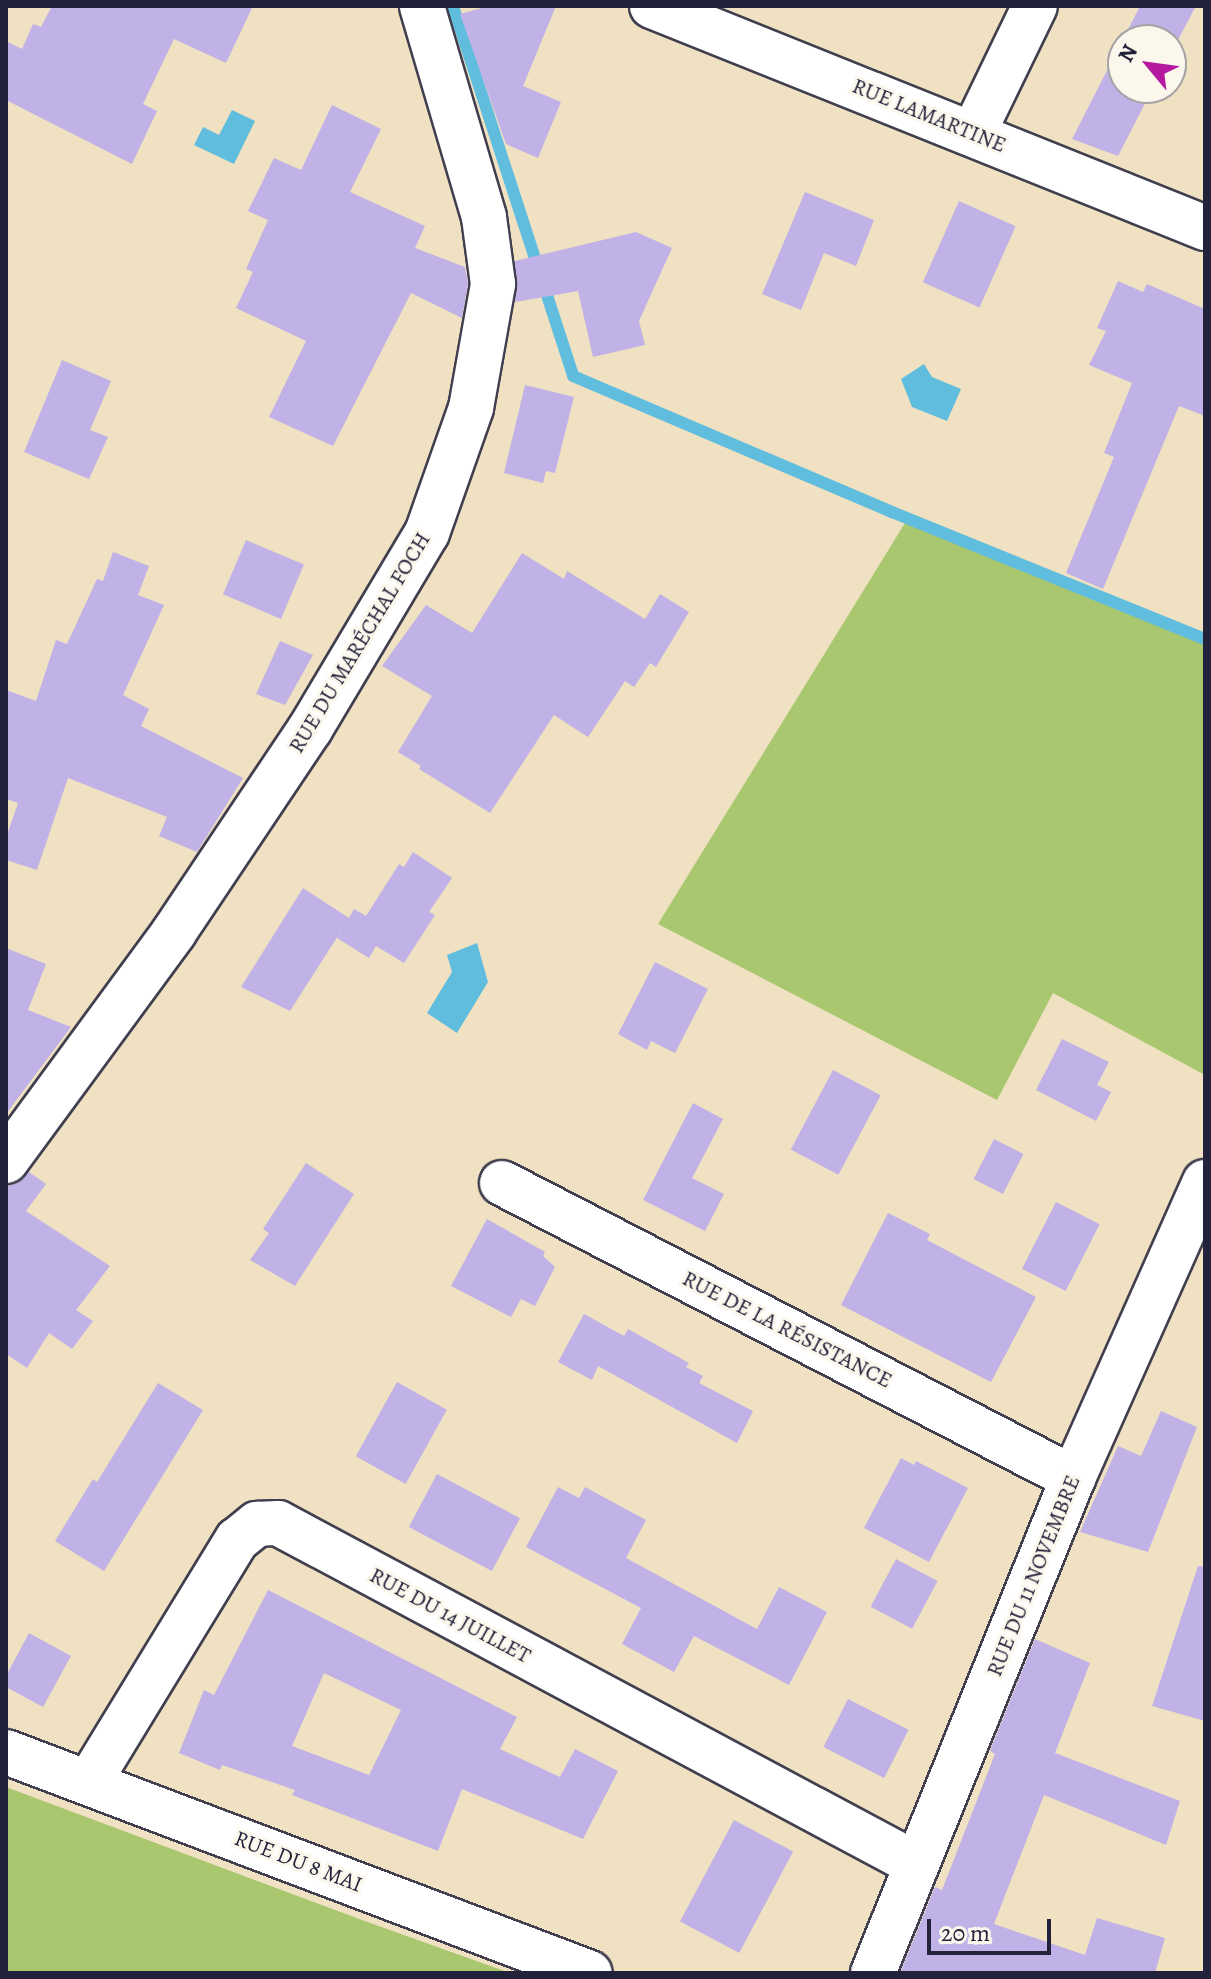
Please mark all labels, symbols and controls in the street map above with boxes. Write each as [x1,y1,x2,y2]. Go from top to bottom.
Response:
north arrow [1107,24,1187,104]
text: N [1111,39,1145,68]
street label: RUE LAMARTINE [848,73,1010,159]
street label: RUE DU MARÉCHAL FOCH [284,528,436,758]
street label: RUE DE LA RÉSISTANCE [678,1266,896,1394]
street label: RUE DU 11 NOVEMBRE [982,1472,1086,1680]
street label: RUE DU 14 JUILLET [365,1562,535,1670]
street label: RUE DU 8 MAI [230,1826,366,1898]
scale bar [931,1903,1055,1953]
text: 20 m [941,1917,990,1949]

